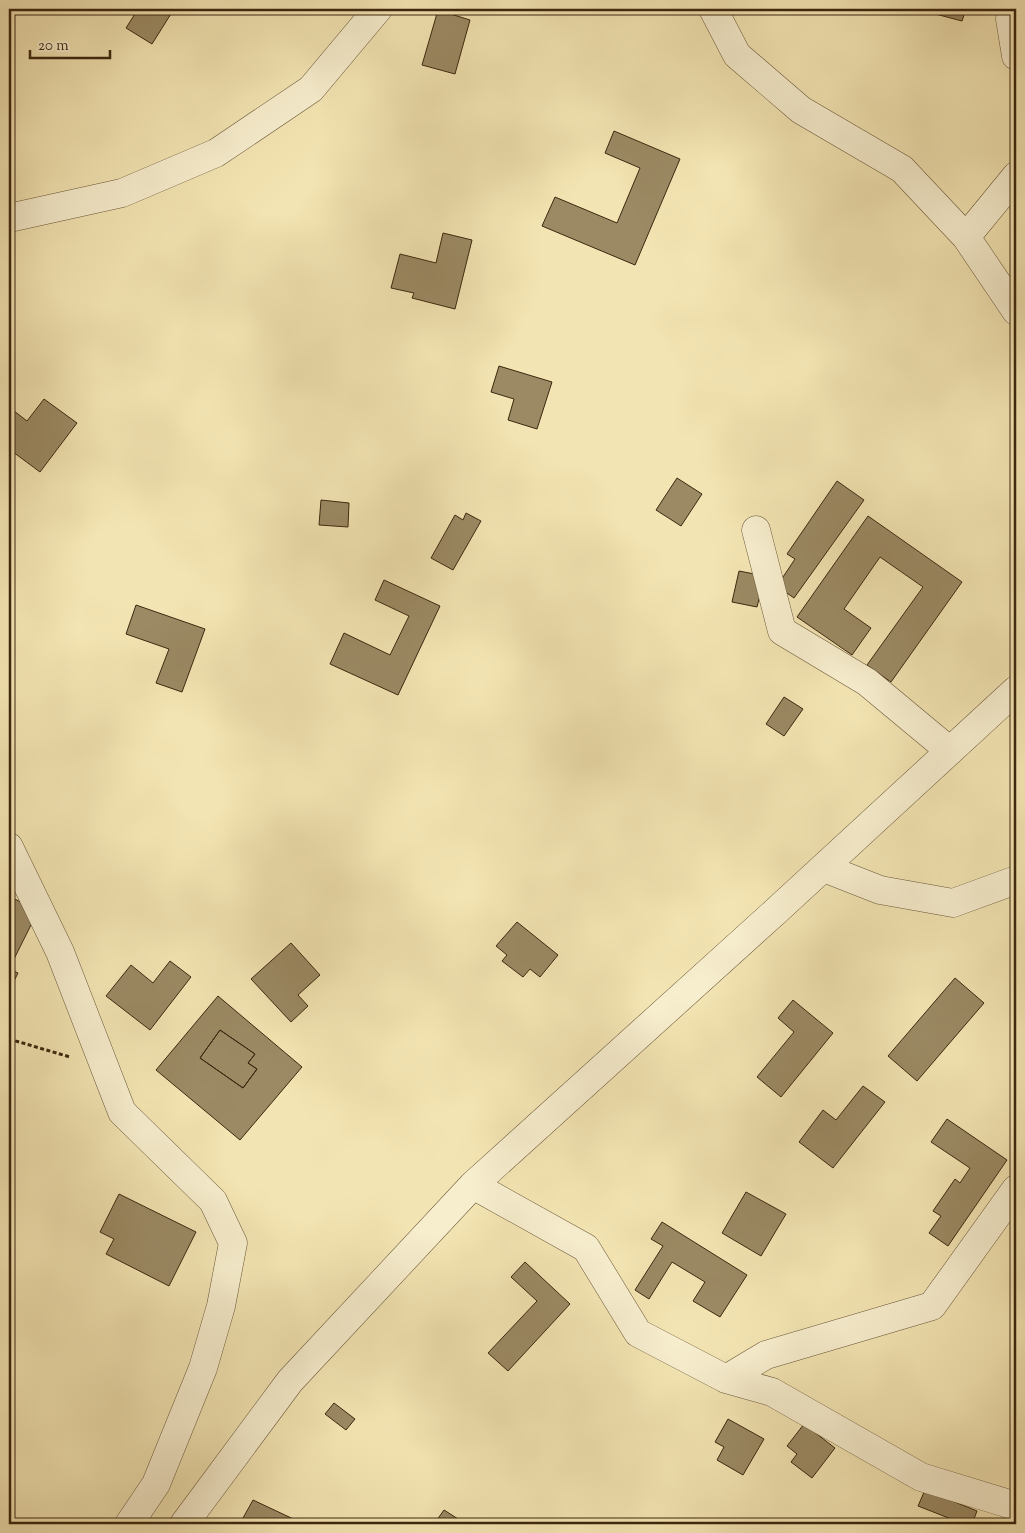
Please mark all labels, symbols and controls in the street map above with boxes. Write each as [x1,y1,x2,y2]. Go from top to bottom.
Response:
scale bar [30,28,110,60]
text: 20 m [38,36,69,57]

